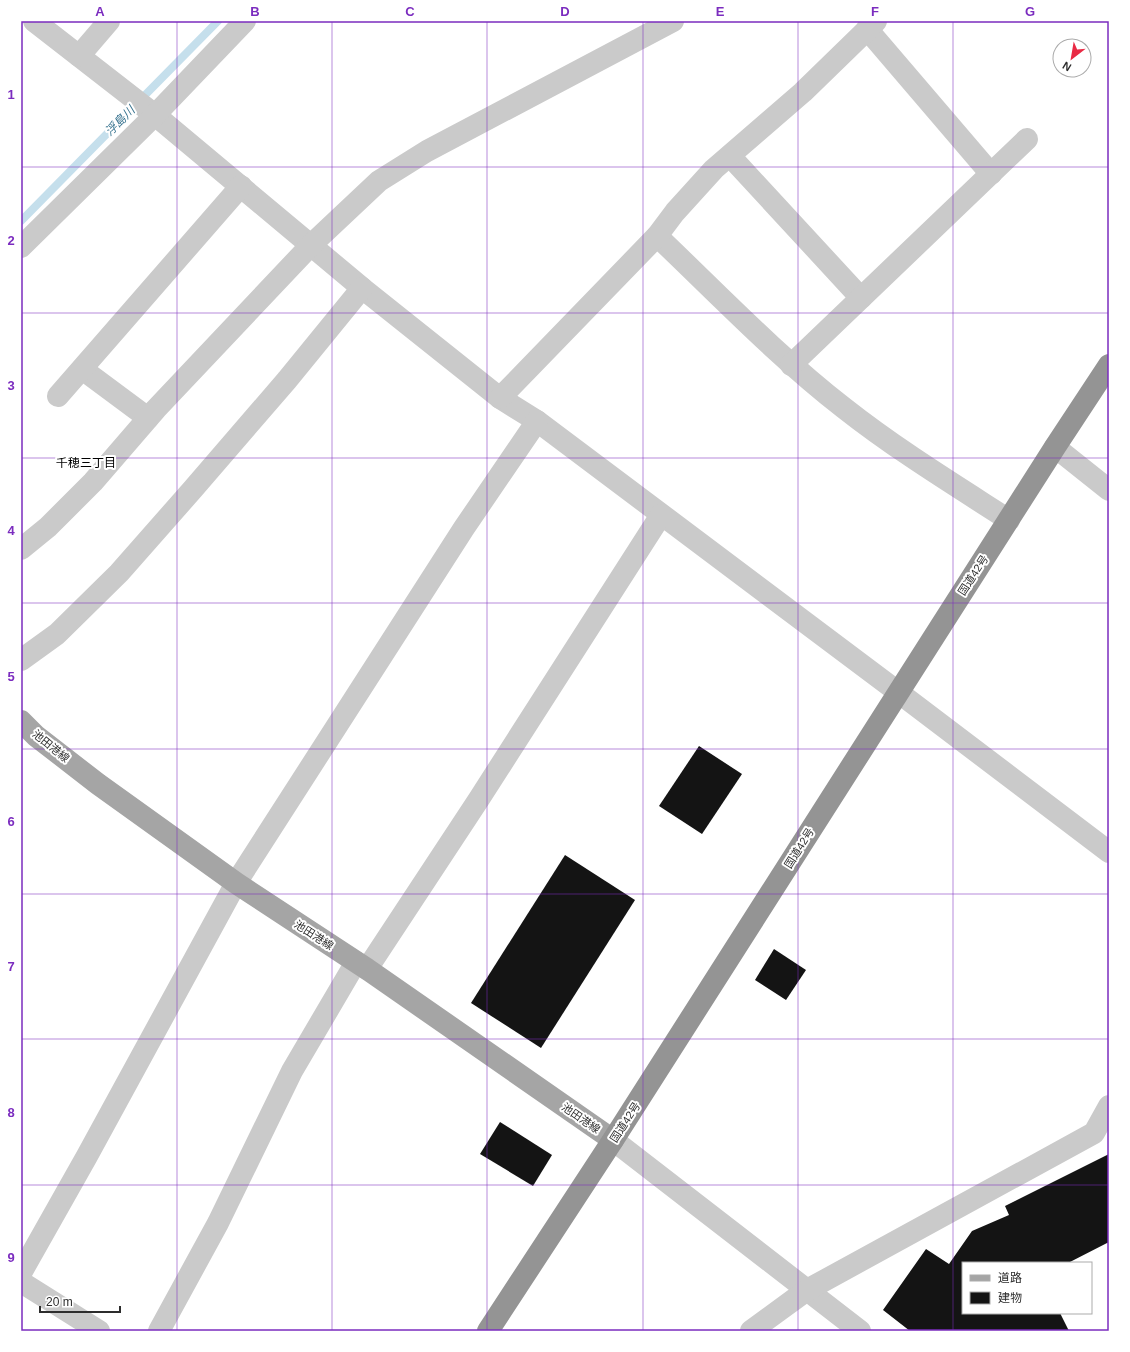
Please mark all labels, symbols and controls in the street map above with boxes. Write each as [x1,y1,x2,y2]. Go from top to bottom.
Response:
text: A [95,4,105,19]
text: B [250,4,260,19]
text: C [405,4,415,19]
text: D [560,4,570,19]
text: E [716,4,725,19]
text: F [871,4,879,19]
text: G [1025,4,1035,19]
north arrow [1052,38,1092,78]
text: N [1060,59,1073,74]
text: 1 [7,87,15,102]
water label: 浮島川 [102,102,139,139]
text: 2 [7,233,15,248]
text: 3 [7,378,15,393]
district label: 千穂三丁目 [56,456,116,470]
text: 4 [7,523,15,538]
street label: 国道42号 [956,553,990,597]
text: 5 [7,669,15,684]
street label: 池田港線 [30,727,72,765]
text: 6 [7,814,15,829]
street label: 国道42号 [782,826,816,870]
street label: 池田港線 [292,918,336,952]
text: 7 [7,959,15,974]
street label: 池田港線 [560,1100,602,1136]
street label: 国道42号 [608,1100,642,1144]
text: 8 [7,1105,15,1120]
text: 9 [7,1250,15,1265]
legend [962,1262,1092,1314]
text: 道路 [998,1271,1022,1285]
scale bar [40,1288,120,1314]
text: 建物 [998,1291,1022,1305]
text: 20 m [46,1295,73,1309]

